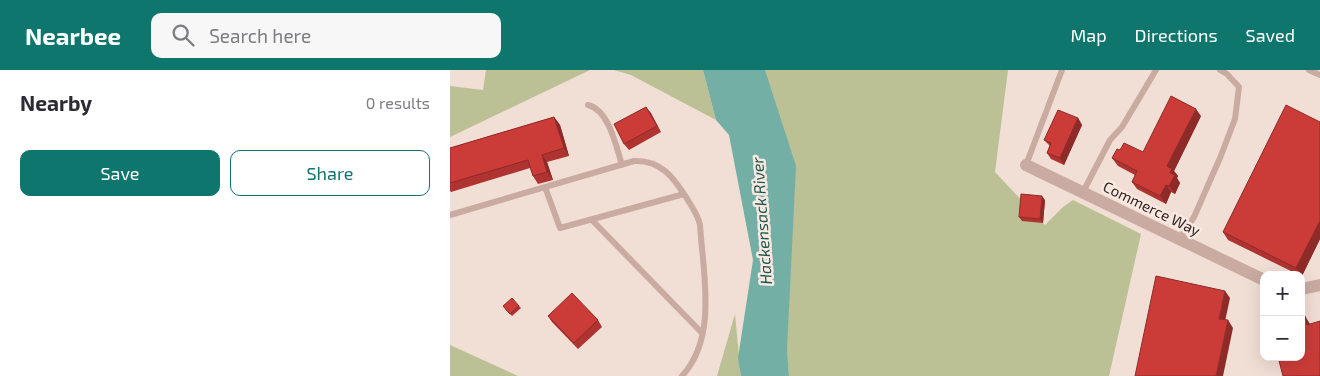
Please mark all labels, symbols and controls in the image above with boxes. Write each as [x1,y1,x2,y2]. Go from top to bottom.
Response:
search box [151,13,501,58]
text: Nearbee [25,21,121,50]
icon: search [169,21,197,49]
text: Search here [209,24,311,47]
text: Map [1070,24,1107,46]
text: Directions [1135,24,1218,46]
text: Saved [1246,24,1295,46]
text: Nearby [20,90,92,115]
text: 0 results [366,93,430,112]
button: Save [20,150,220,196]
button: Share [230,150,430,196]
water label: Hackensack River [747,156,775,285]
street label: Commerce Way [1100,177,1204,239]
map controls [1260,271,1305,361]
button: + [1260,271,1305,316]
button: − [1260,316,1305,361]

